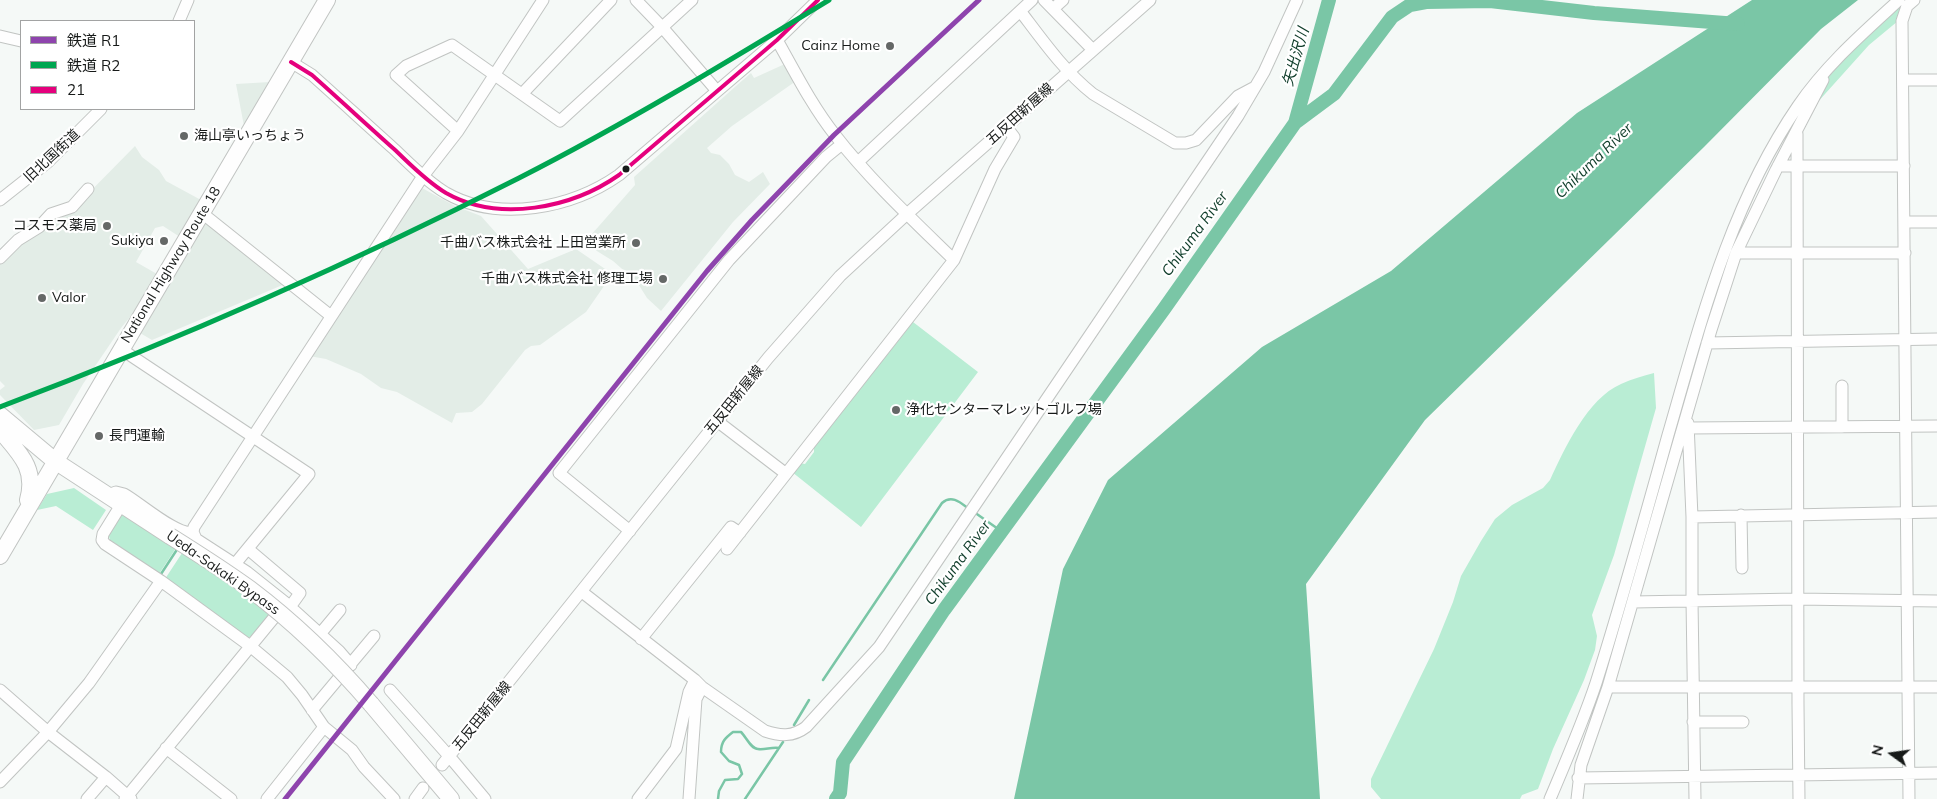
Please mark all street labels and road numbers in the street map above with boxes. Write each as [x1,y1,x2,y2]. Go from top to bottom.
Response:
street label: 五反田新屋線 [983,80,1057,148]
street label: 旧北国街道 [21,126,83,186]
street label: National Highway Route 18 [118,184,224,346]
street label: 五反田新屋線 [701,362,767,438]
street label: Ueda-Sakaki Bypass [163,527,283,619]
street label: 五反田新屋線 [449,678,515,754]

